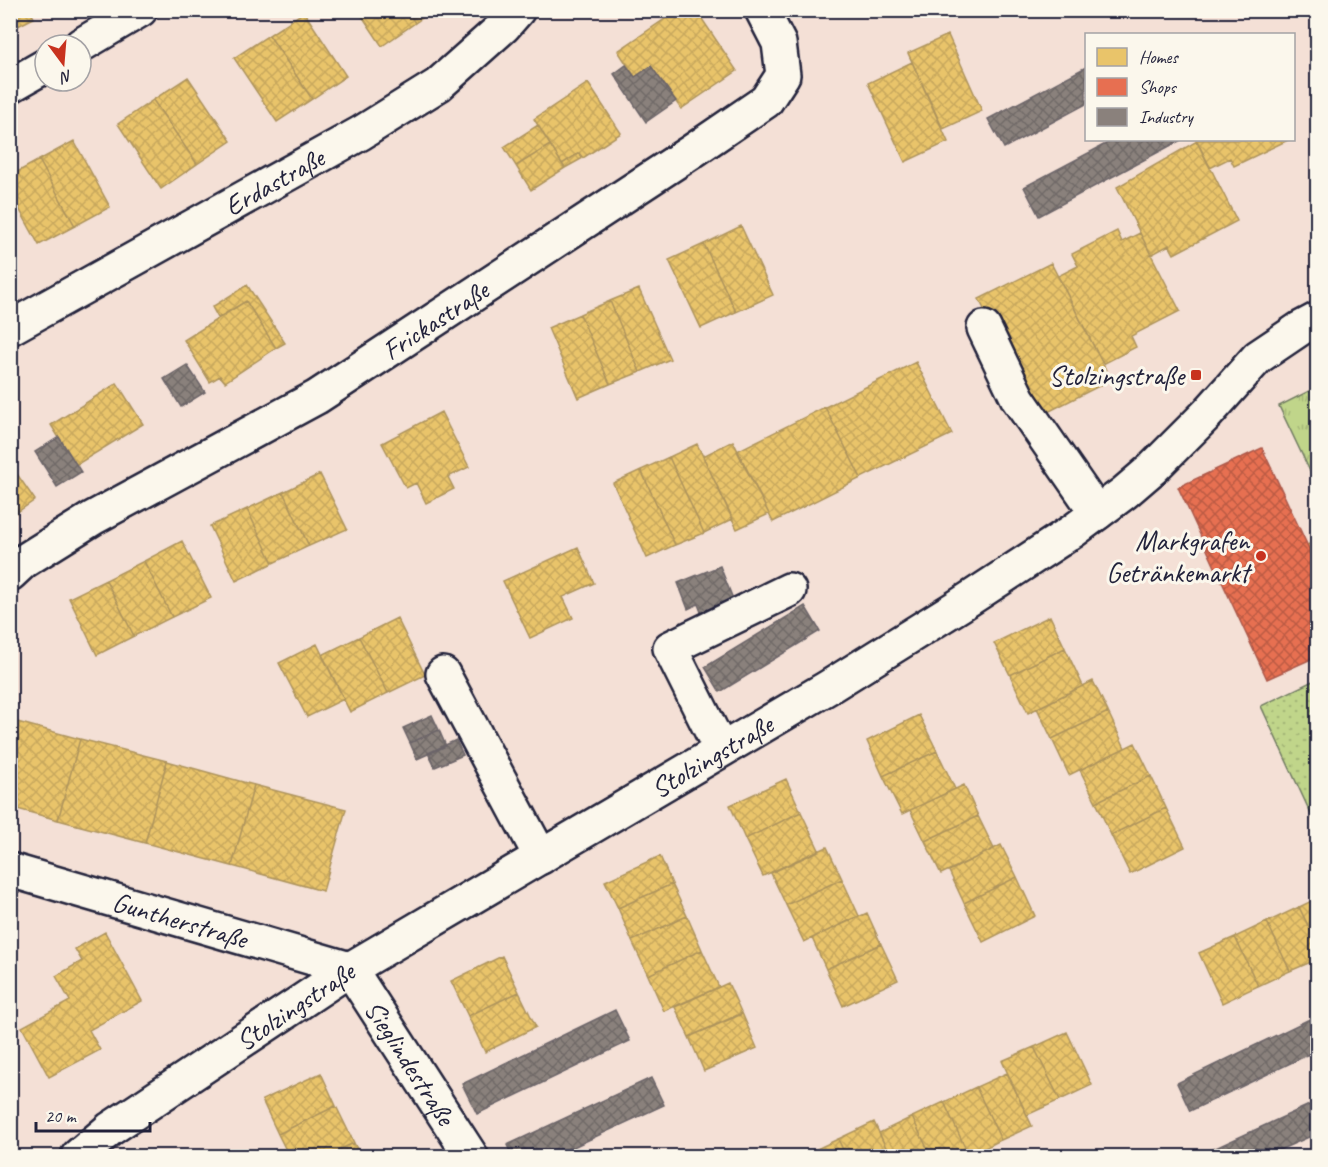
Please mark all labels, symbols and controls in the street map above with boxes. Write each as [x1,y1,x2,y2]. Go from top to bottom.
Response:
north arrow [33,33,93,93]
legend [1085,33,1295,141]
text: Homes [1139,46,1179,68]
text: N [56,65,74,88]
text: Shops [1139,76,1178,98]
text: Industry [1139,106,1194,128]
street label: Erdastraße [218,139,332,223]
street label: Frickastraße [375,272,497,368]
place label: Stolzingstraße [1049,358,1186,393]
marker: Stolzingstraße [1189,368,1203,382]
place label: Markgrafen Getränkemarkt [1106,523,1253,590]
marker: Markgrafen Getränkemarkt [1254,549,1268,563]
street label: Stolzingstraße [645,706,781,806]
street label: Guntherstraße [108,884,253,957]
street label: Stolzingstraße [229,953,363,1058]
street label: Sieglindestraße [357,993,464,1133]
scale bar [36,1095,150,1133]
text: 20 m [45,1105,78,1127]

